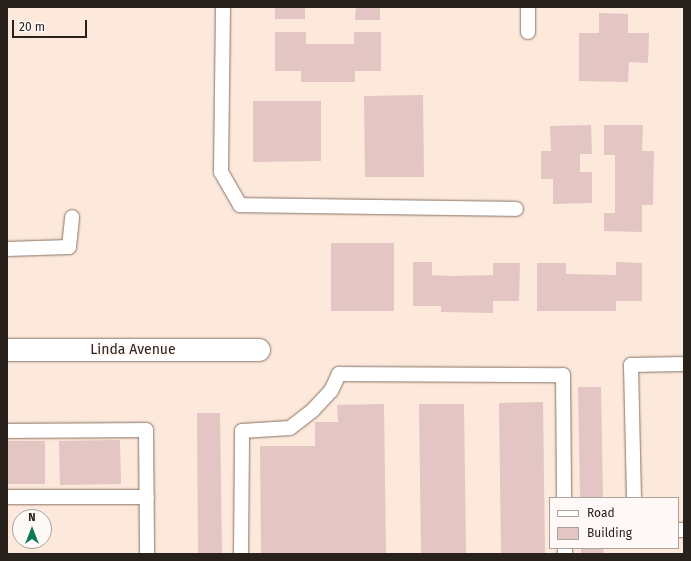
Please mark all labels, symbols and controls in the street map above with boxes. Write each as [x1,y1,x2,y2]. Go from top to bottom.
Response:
scale bar [14,12,89,38]
text: 20 m [19,20,45,34]
street label: Linda Avenue [90,342,176,358]
legend [549,497,679,549]
text: Road [587,506,615,520]
north arrow [12,509,52,549]
text: N [28,511,36,524]
text: Building [587,526,632,540]

